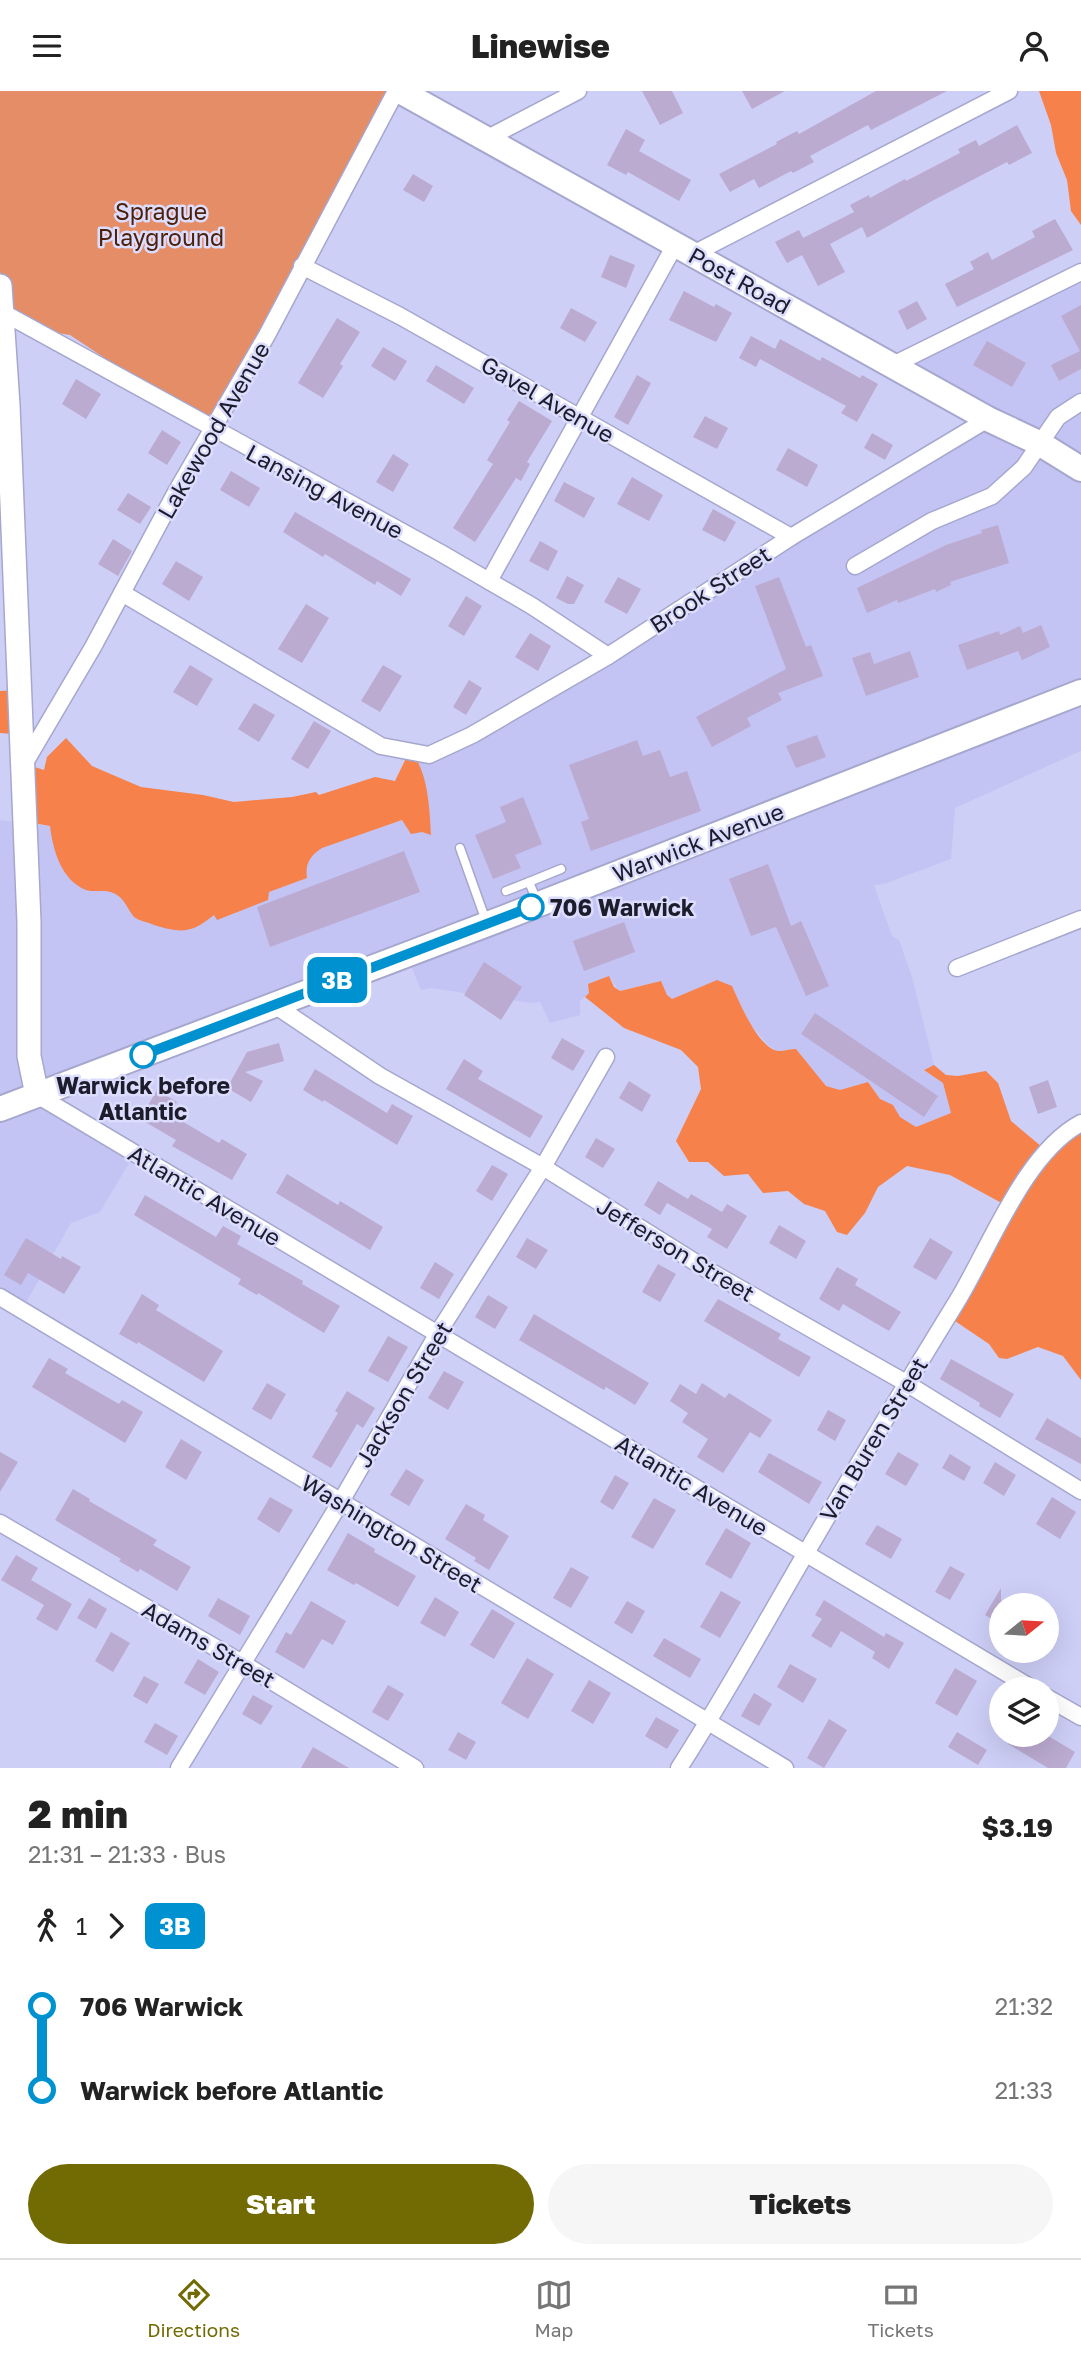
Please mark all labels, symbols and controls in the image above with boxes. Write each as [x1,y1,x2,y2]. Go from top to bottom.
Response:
icon: menu [28,27,66,65]
text: Linewise [471,27,610,65]
icon: person [1015,27,1053,65]
park label: Sprague Playground [98,197,224,251]
street label: Post Road [684,241,796,319]
street label: Lakewood Avenue [151,337,275,523]
street label: Gavel Avenue [477,350,619,448]
street label: Lansing Avenue [242,438,408,544]
street label: Brook Street [644,540,776,638]
street label: Warwick Avenue [609,797,787,887]
place label: 706 Warwick [550,893,695,921]
marker: 706 Warwick [518,894,544,920]
line badge: 3B [306,957,368,1003]
text: 3B [321,965,353,994]
marker: Warwick before Atlantic [130,1042,156,1068]
place label: Warwick before Atlantic [56,1071,230,1125]
street label: Atlantic Avenue [124,1138,286,1252]
street label: Jefferson Street [592,1191,760,1307]
street label: Jackson Street [348,1316,458,1472]
street label: Van Buren Street [813,1352,933,1526]
street label: Atlantic Avenue [611,1428,773,1542]
street label: Washington Street [297,1468,487,1598]
north arrow [989,1593,1059,1663]
map controls [989,1593,1059,1747]
street label: Adams Street [138,1595,280,1693]
button: layers [989,1677,1059,1747]
text: 2 min [28,1791,128,1836]
text: $3.19 [981,1812,1053,1843]
text: 21:31 – 21:33 · Bus [28,1840,226,1868]
icon: walk [28,1907,66,1945]
icon: forward [97,1907,135,1945]
text: 3B [159,1911,191,1940]
text: 1 [76,1912,87,1940]
text: 706 Warwick [80,1991,243,2022]
text: 21:32 [995,1992,1053,2020]
text: Warwick before Atlantic [80,2075,384,2106]
text: 21:33 [995,2076,1053,2104]
button: Start [28,2164,534,2244]
button: Tickets [548,2164,1053,2244]
tab: Directions [147,2276,240,2341]
tab: Map [534,2276,573,2341]
tab: Tickets [868,2276,934,2341]

